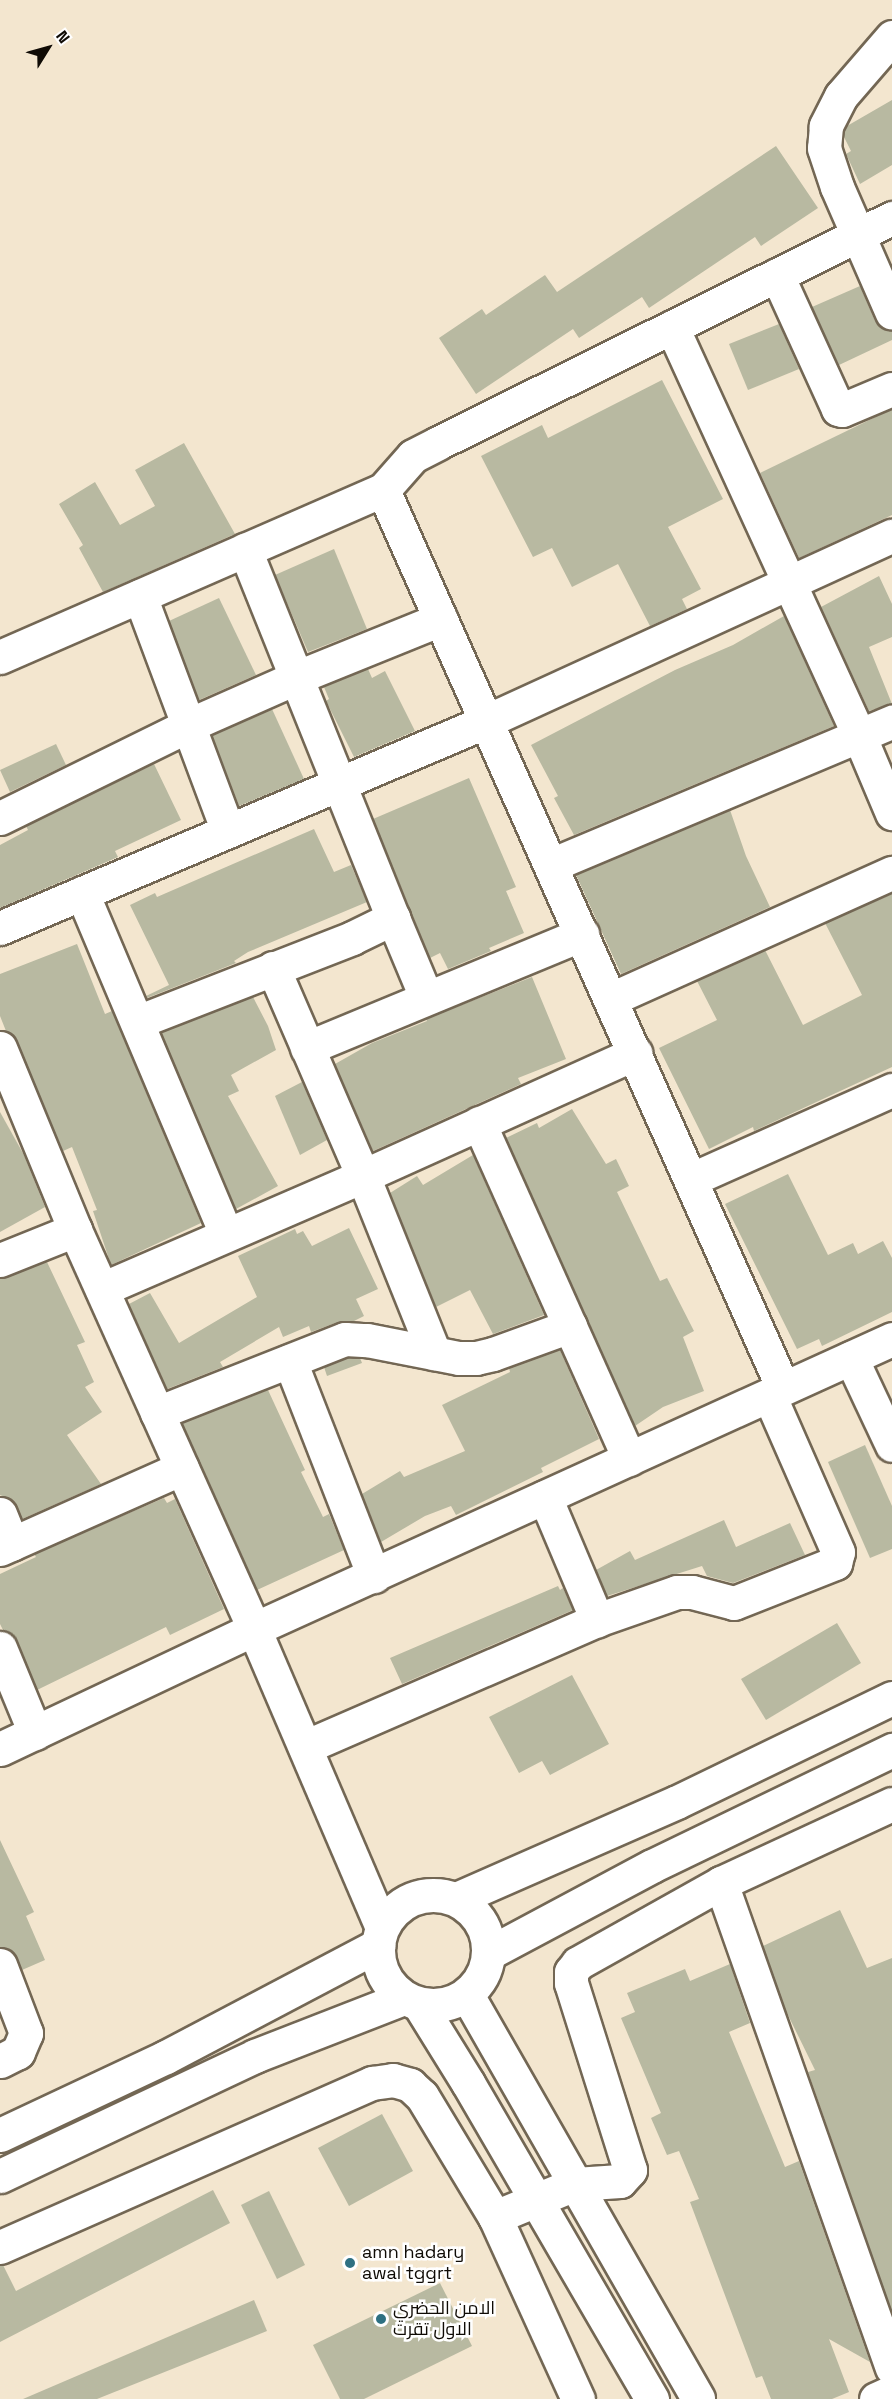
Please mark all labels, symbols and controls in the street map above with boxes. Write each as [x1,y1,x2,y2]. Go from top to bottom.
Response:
north arrow [18,18,78,78]
text: N [51,26,74,47]
place label: amn hadary awal tggrt [362,2242,464,2284]
marker: amn hadary awal tggrt [343,2256,357,2270]
place label: الامن الحضري الاول تقرت [393,2298,495,2340]
marker: الامن الحضري الاول تقرت [374,2312,388,2326]

